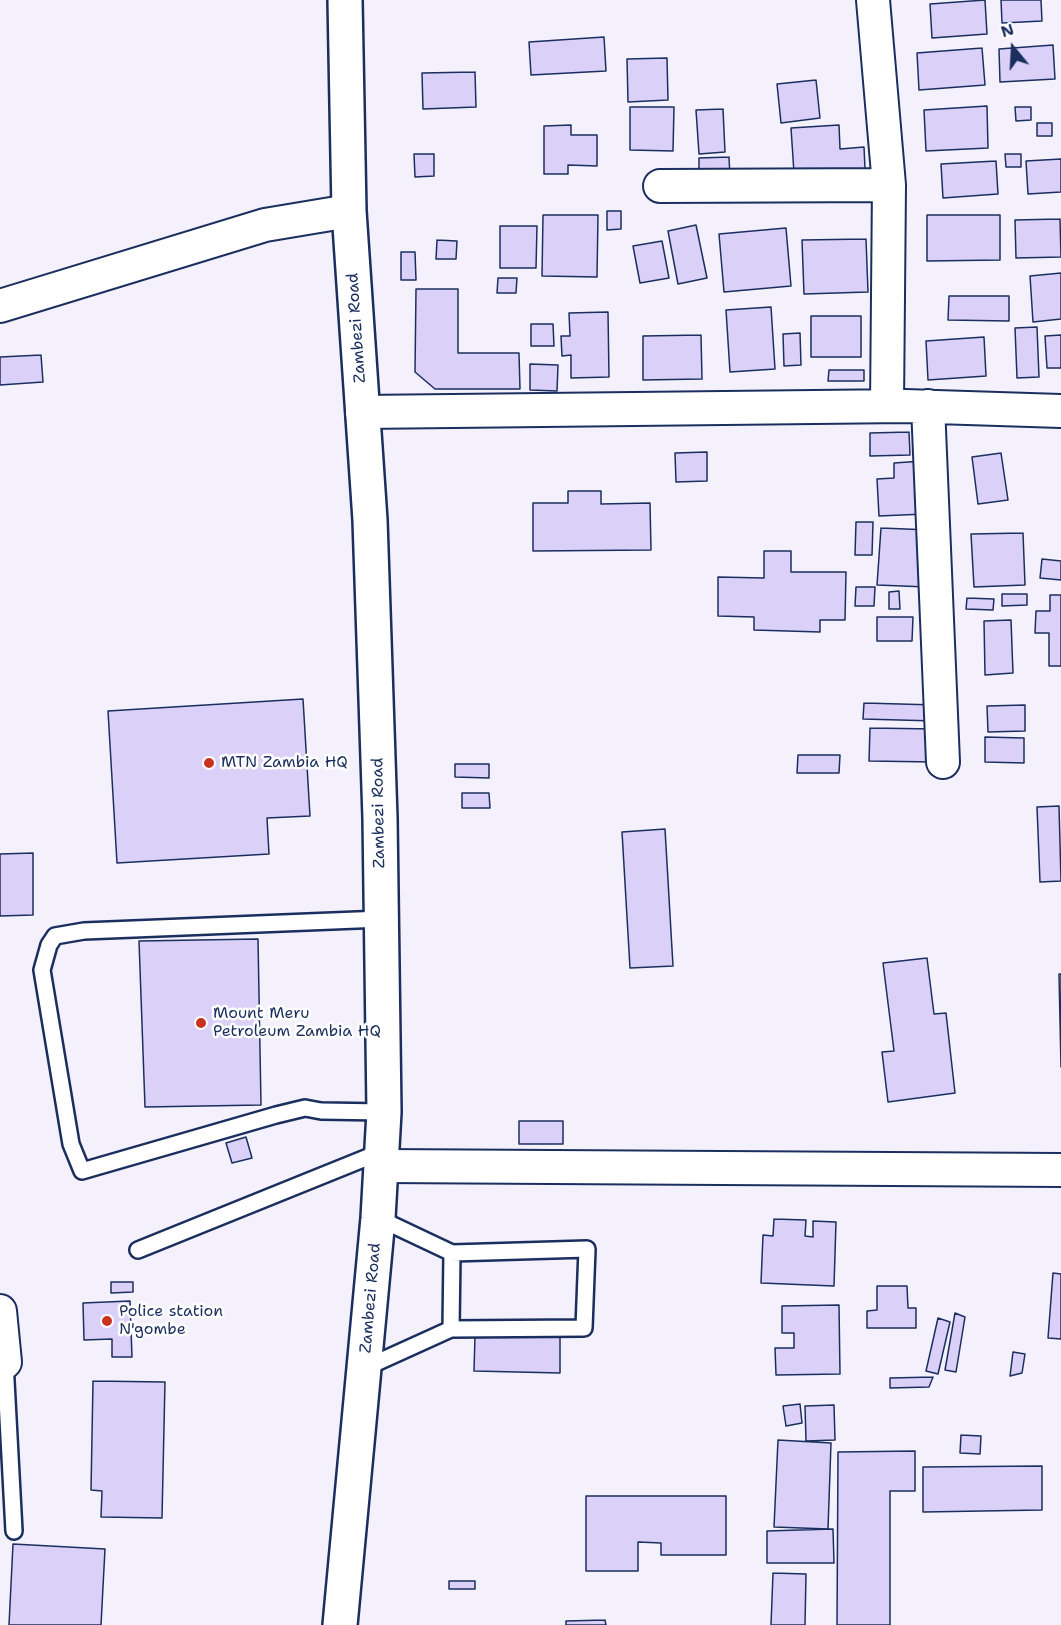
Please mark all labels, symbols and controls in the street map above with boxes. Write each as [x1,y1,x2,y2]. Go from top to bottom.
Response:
north arrow [983,18,1043,78]
text: N [998,18,1017,42]
street label: Zambezi Road [344,272,370,384]
place label: MTN Zambia HQ [221,753,348,773]
marker: MTN Zambia HQ [202,756,216,770]
street label: Zambezi Road [368,758,390,868]
place label: Mount Meru Petroleum Zambia HQ [213,1004,381,1042]
marker: Mount Meru Petroleum Zambia HQ [194,1016,208,1030]
street label: Zambezi Road [357,1242,385,1354]
place label: Police station N'gombe [119,1302,223,1340]
marker: Police station N'gombe [100,1314,114,1328]

